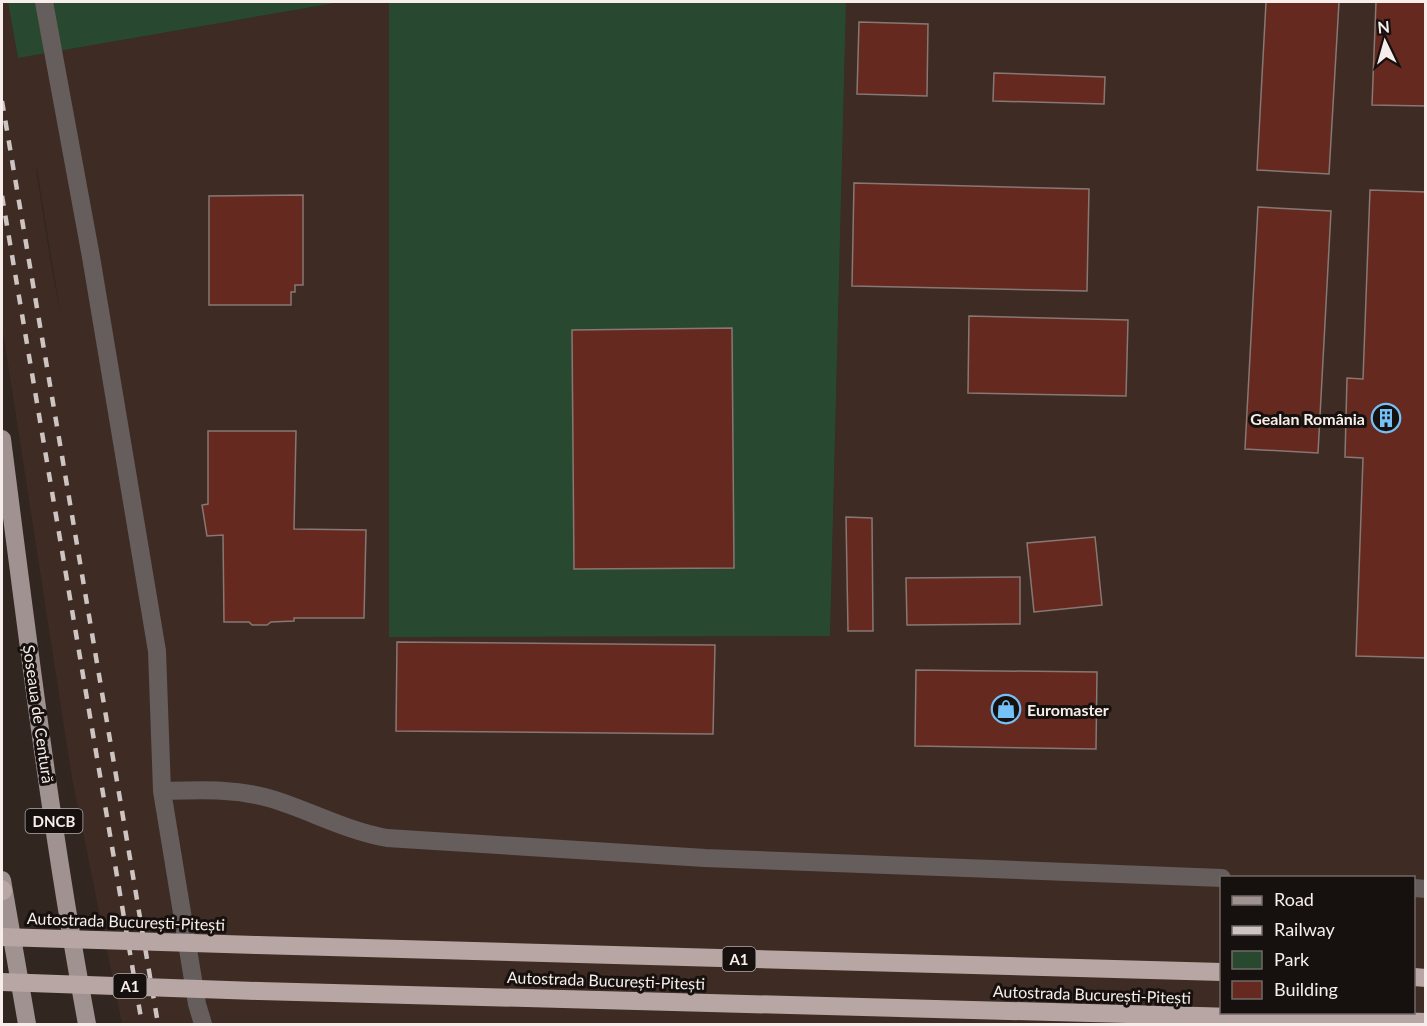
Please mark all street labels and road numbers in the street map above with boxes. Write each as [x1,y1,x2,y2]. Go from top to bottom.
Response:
street label: Șoseaua de Centură [20,644,58,784]
road number: DNCB [26,809,82,833]
street label: Autostrada București-Pitești [27,908,225,934]
road number: A1 [722,947,756,971]
street label: Autostrada București-Pitești [507,967,705,993]
road number: A1 [114,974,146,998]
street label: Autostrada București-Pitești [993,981,1191,1007]

